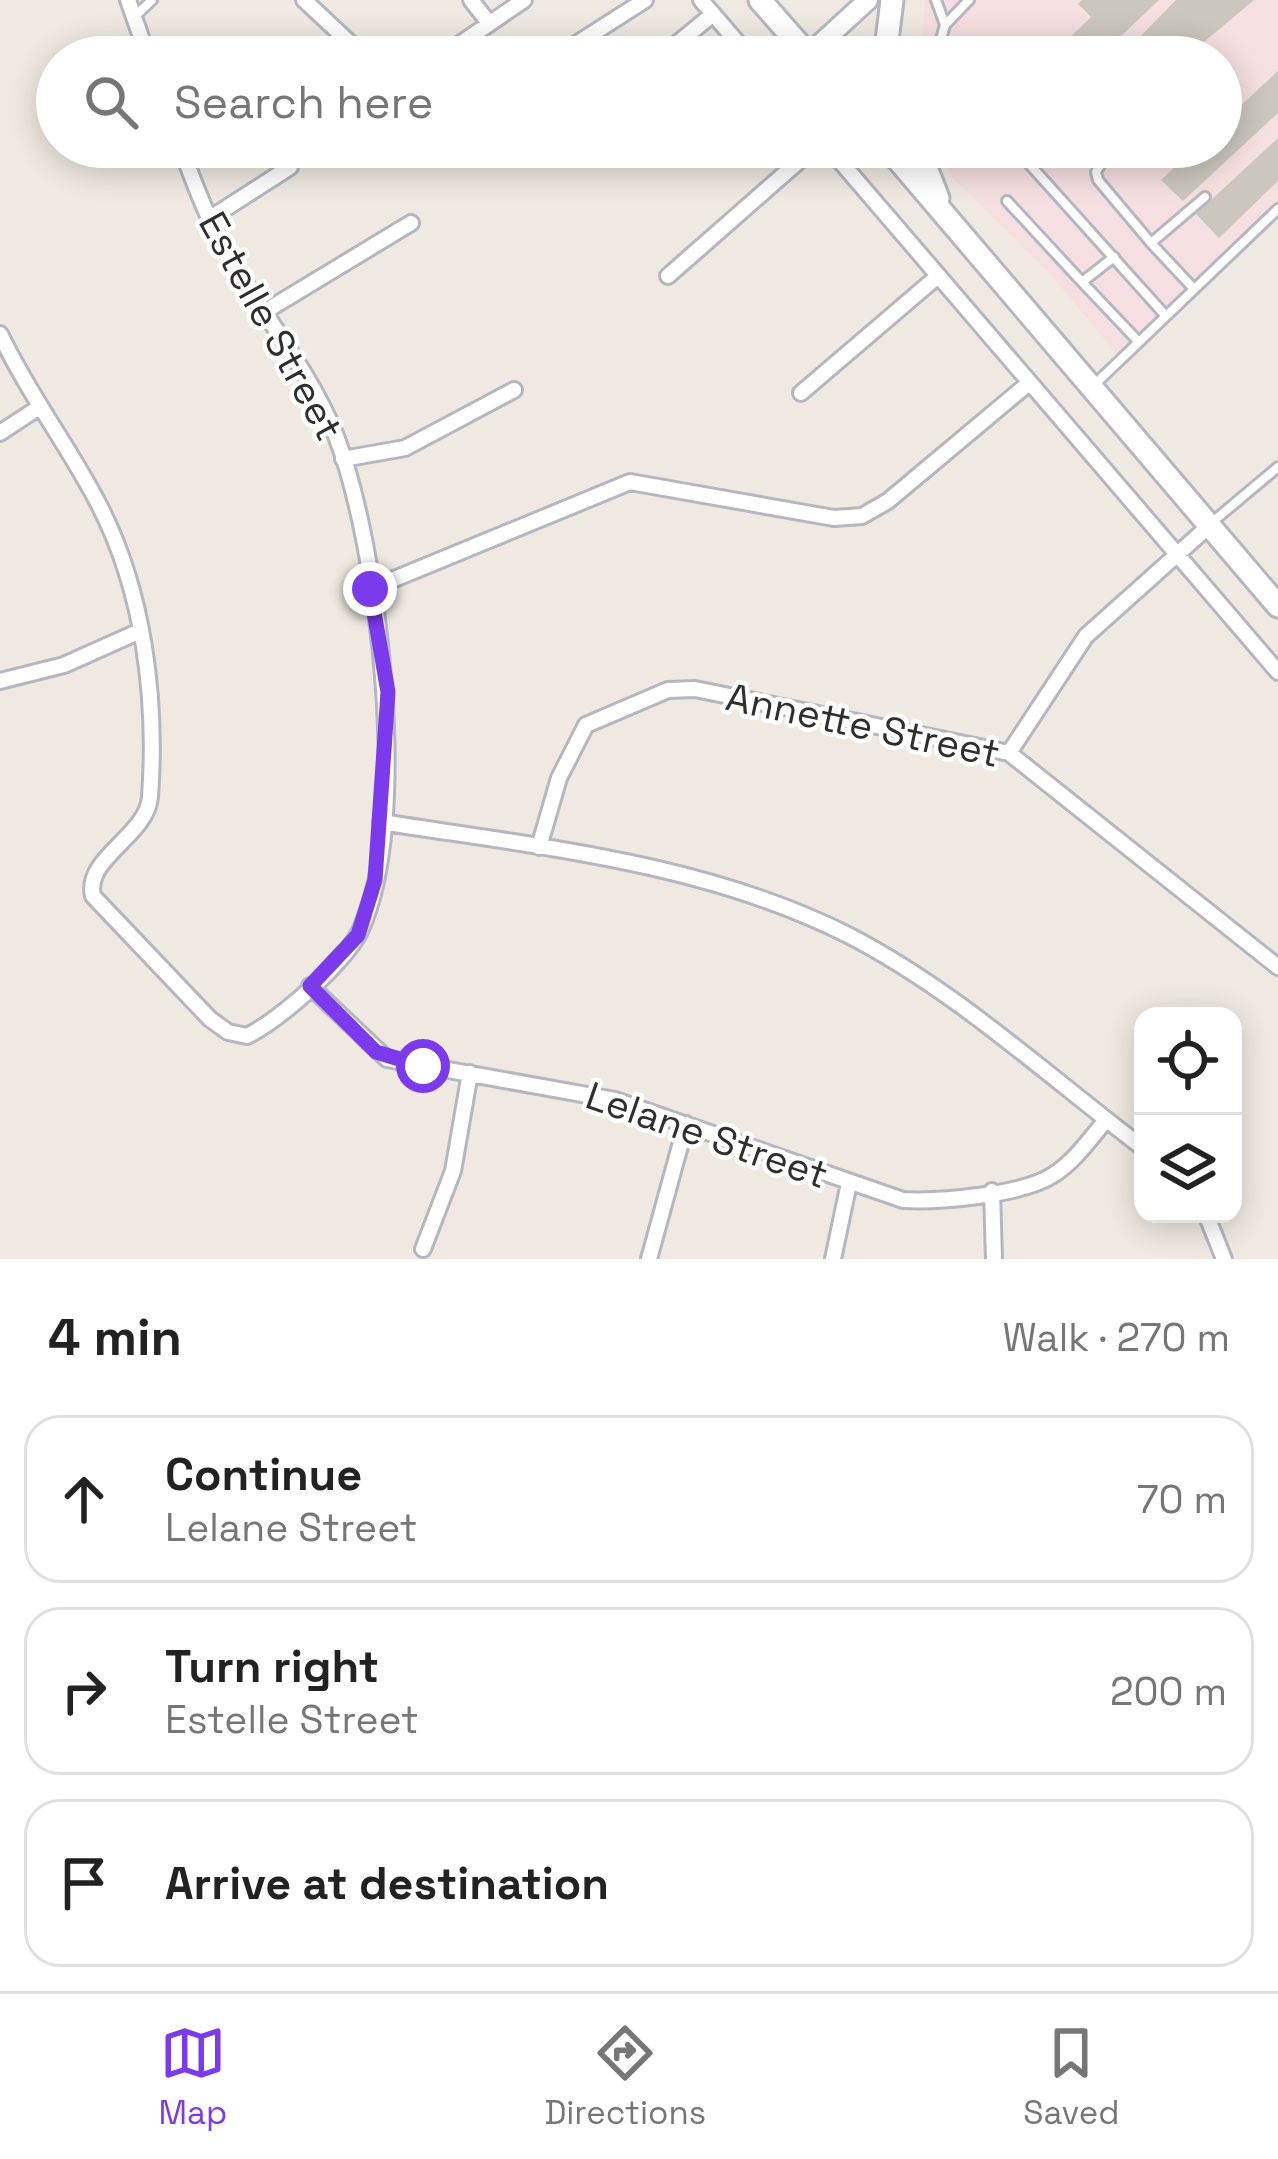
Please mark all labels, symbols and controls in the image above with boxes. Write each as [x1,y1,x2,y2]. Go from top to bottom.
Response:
search box [36,36,1242,168]
icon: search [78,69,144,135]
text: Search here [174,74,433,131]
street label: Estelle Street [188,203,354,449]
route end [343,562,397,616]
street label: Annette Street [722,672,1004,778]
map controls [1134,1007,1242,1223]
button: locate [1134,1007,1242,1115]
route start [396,1039,450,1093]
street label: Lelane Street [580,1071,834,1199]
button: layers [1134,1115,1242,1223]
text: 4 min [48,1305,182,1370]
text: Walk · 270 m [1003,1313,1230,1362]
text: Continue [165,1446,362,1503]
icon: ahead [51,1466,117,1532]
text: 70 m [1137,1475,1227,1524]
text: Lelane Street [165,1503,417,1552]
text: Turn right [165,1638,379,1695]
icon: right [51,1658,117,1724]
text: 200 m [1110,1667,1227,1716]
text: Estelle Street [165,1695,419,1744]
icon: arrive [51,1850,117,1916]
text: Arrive at destination [165,1855,609,1912]
tab: Map [159,2020,227,2134]
tab: Directions [544,2020,706,2134]
tab: Saved [1023,2020,1119,2134]

